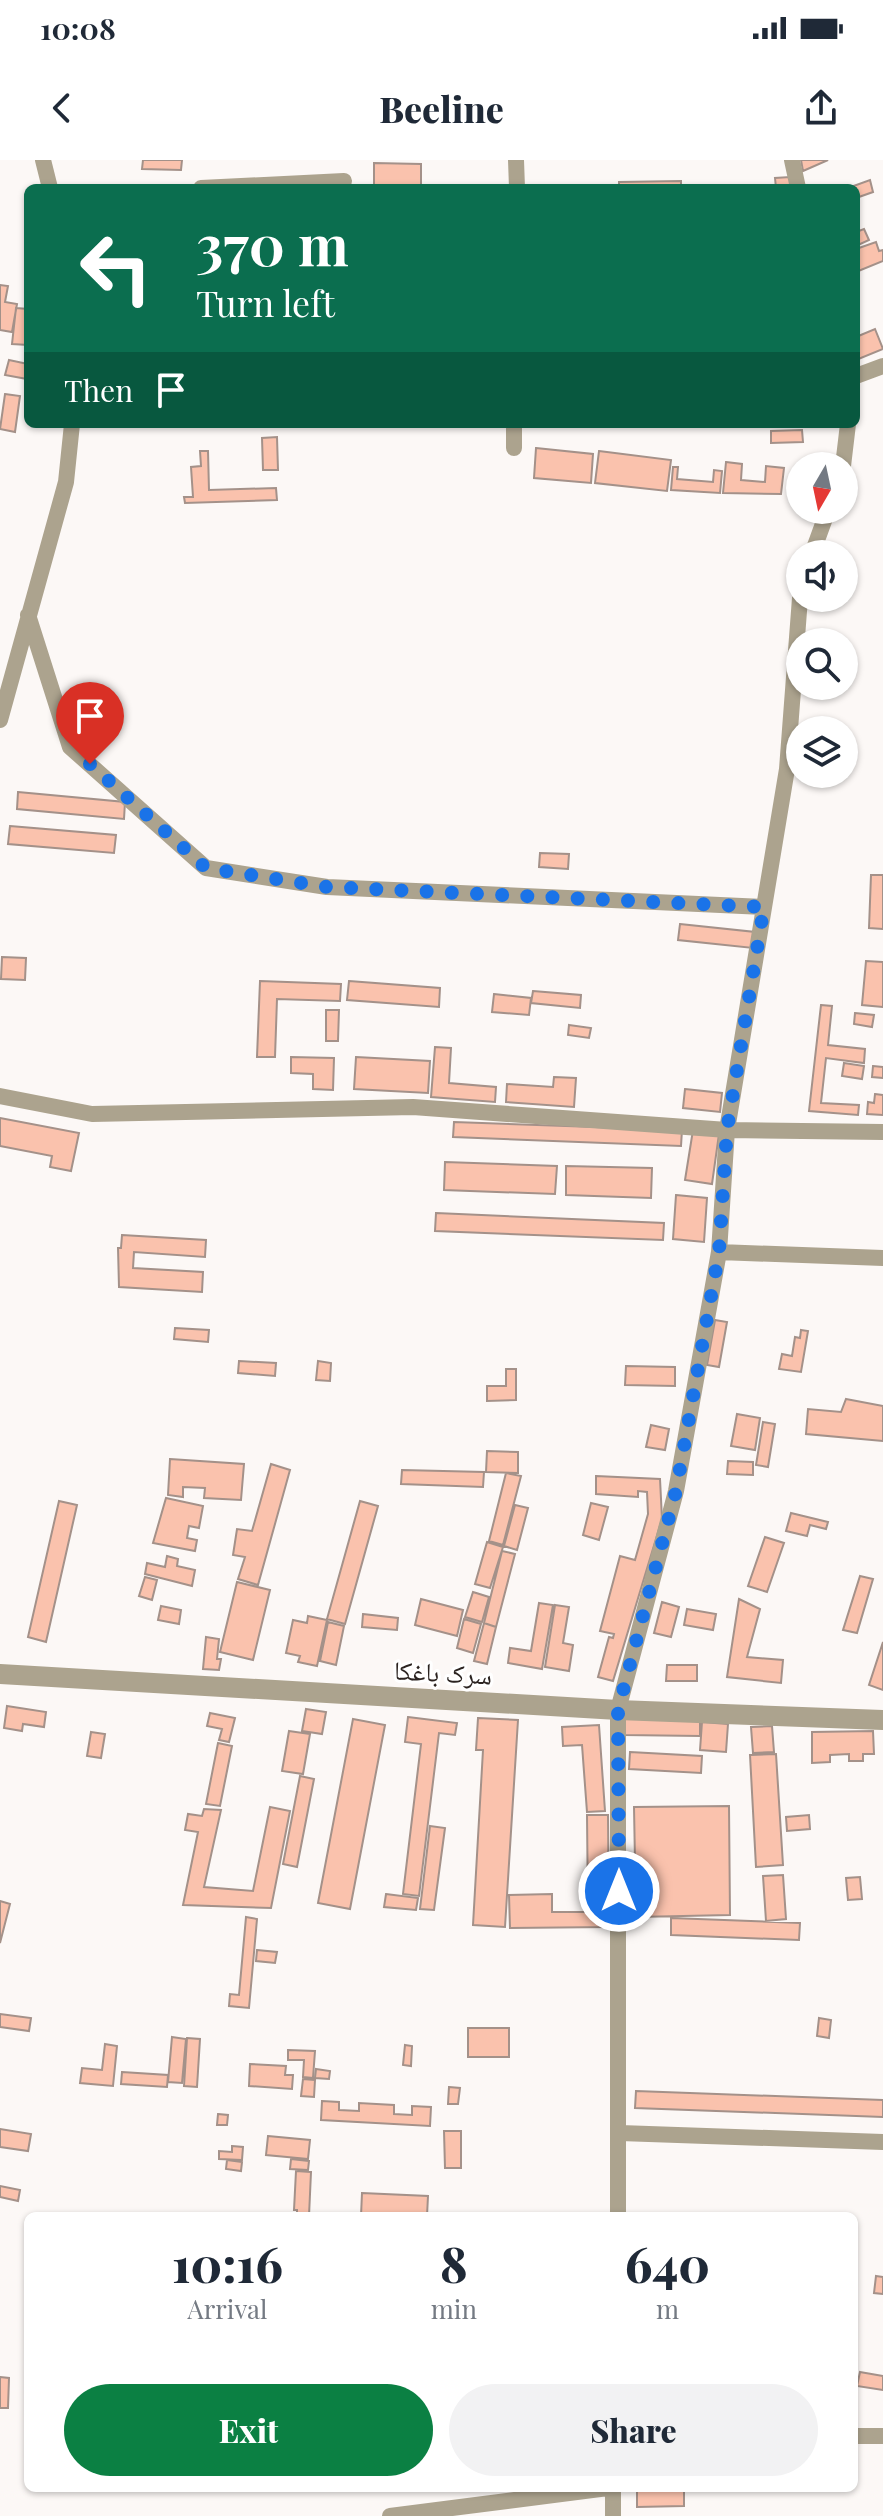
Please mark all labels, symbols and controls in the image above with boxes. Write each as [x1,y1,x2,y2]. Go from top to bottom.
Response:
text: 10:08 [40,8,116,48]
text: Beeline [379,84,504,132]
icon: back [40,86,84,130]
icon: share [799,86,843,130]
text: 370 m [196,206,349,281]
icon: left [64,216,168,320]
text: Turn left [196,278,335,326]
icon: arrive [149,368,193,412]
text: Then [64,370,133,410]
north arrow [786,452,858,524]
map controls [786,452,858,788]
button: sound [786,540,858,612]
button: search [786,628,858,700]
pin [56,682,124,764]
icon: arrive [68,694,112,738]
button: layers [786,716,858,788]
street label: سرک باغکا [393,1651,493,1692]
position arrow [577,1849,661,1933]
text: 10:16 [172,2231,283,2295]
text: 8 [440,2231,468,2295]
text: 640 [625,2231,710,2295]
text: Arrival [187,2291,267,2326]
text: min [431,2291,477,2326]
text: m [656,2291,679,2326]
button: Exit [64,2384,433,2476]
button: Share [449,2384,818,2476]

